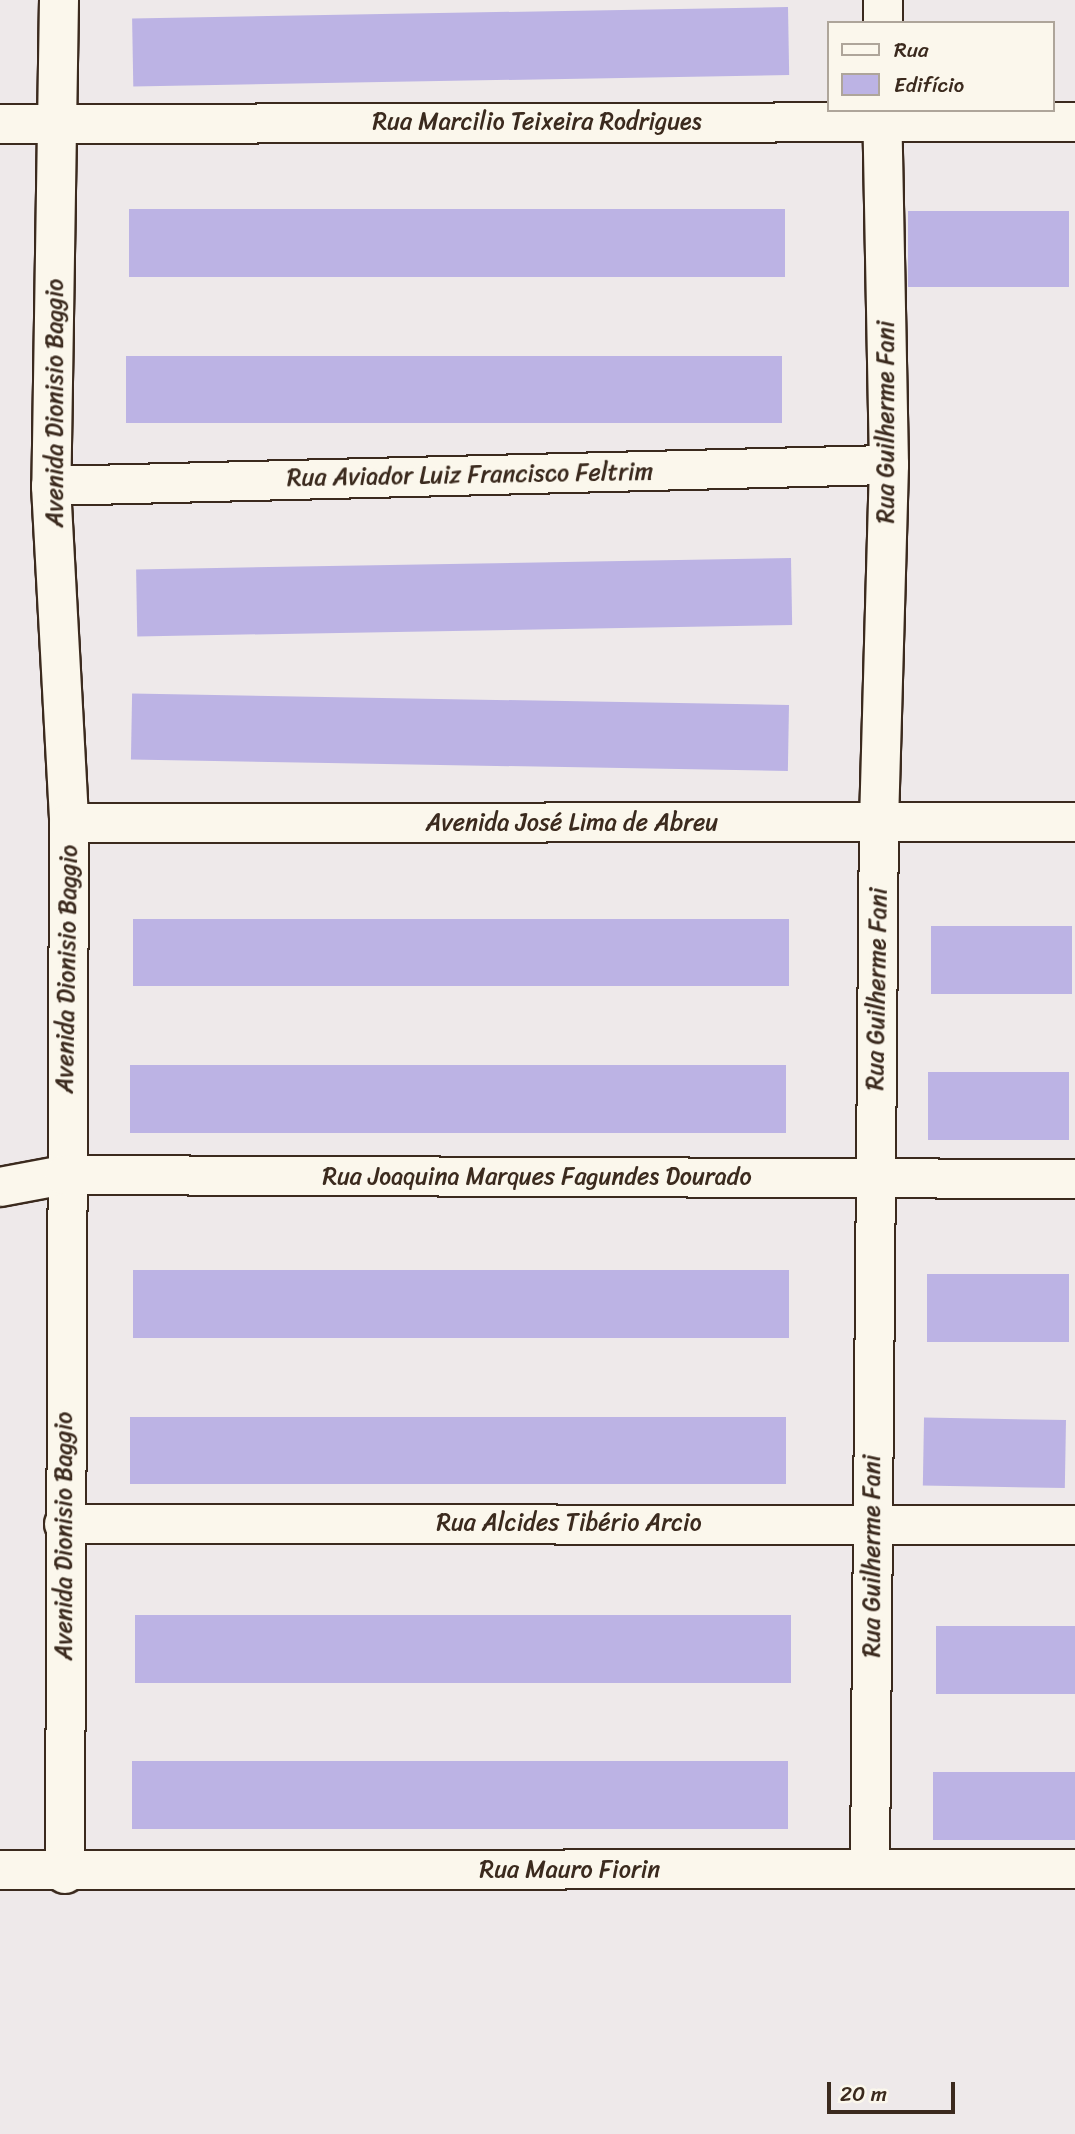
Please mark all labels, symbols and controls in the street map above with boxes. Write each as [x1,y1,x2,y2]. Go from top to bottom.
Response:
legend [827,21,1054,112]
text: Rua [894,31,929,69]
text: Edifício [894,66,964,104]
street label: Rua Marcilio Teixeira Rodrigues [372,108,702,136]
street label: Avenida Dionisio Baggio [41,279,69,527]
street label: Rua Guilherme Fani [872,321,900,523]
street label: Rua Aviador Luiz Francisco Feltrim [287,457,653,493]
street label: Avenida José Lima de Abreu [426,809,718,837]
street label: Avenida Dionisio Baggio [50,845,84,1093]
street label: Rua Guilherme Fani [861,887,893,1091]
street label: Rua Joaquina Marques Fagundes Dourado [323,1163,751,1191]
street label: Avenida Dionisio Baggio [50,1412,78,1660]
street label: Rua Guilherme Fani [858,1455,886,1657]
street label: Rua Alcides Tibério Arcio [436,1509,702,1537]
street label: Rua Mauro Fiorin [480,1856,660,1884]
scale bar [830,2068,958,2112]
text: 20 m [840,2075,887,2113]

